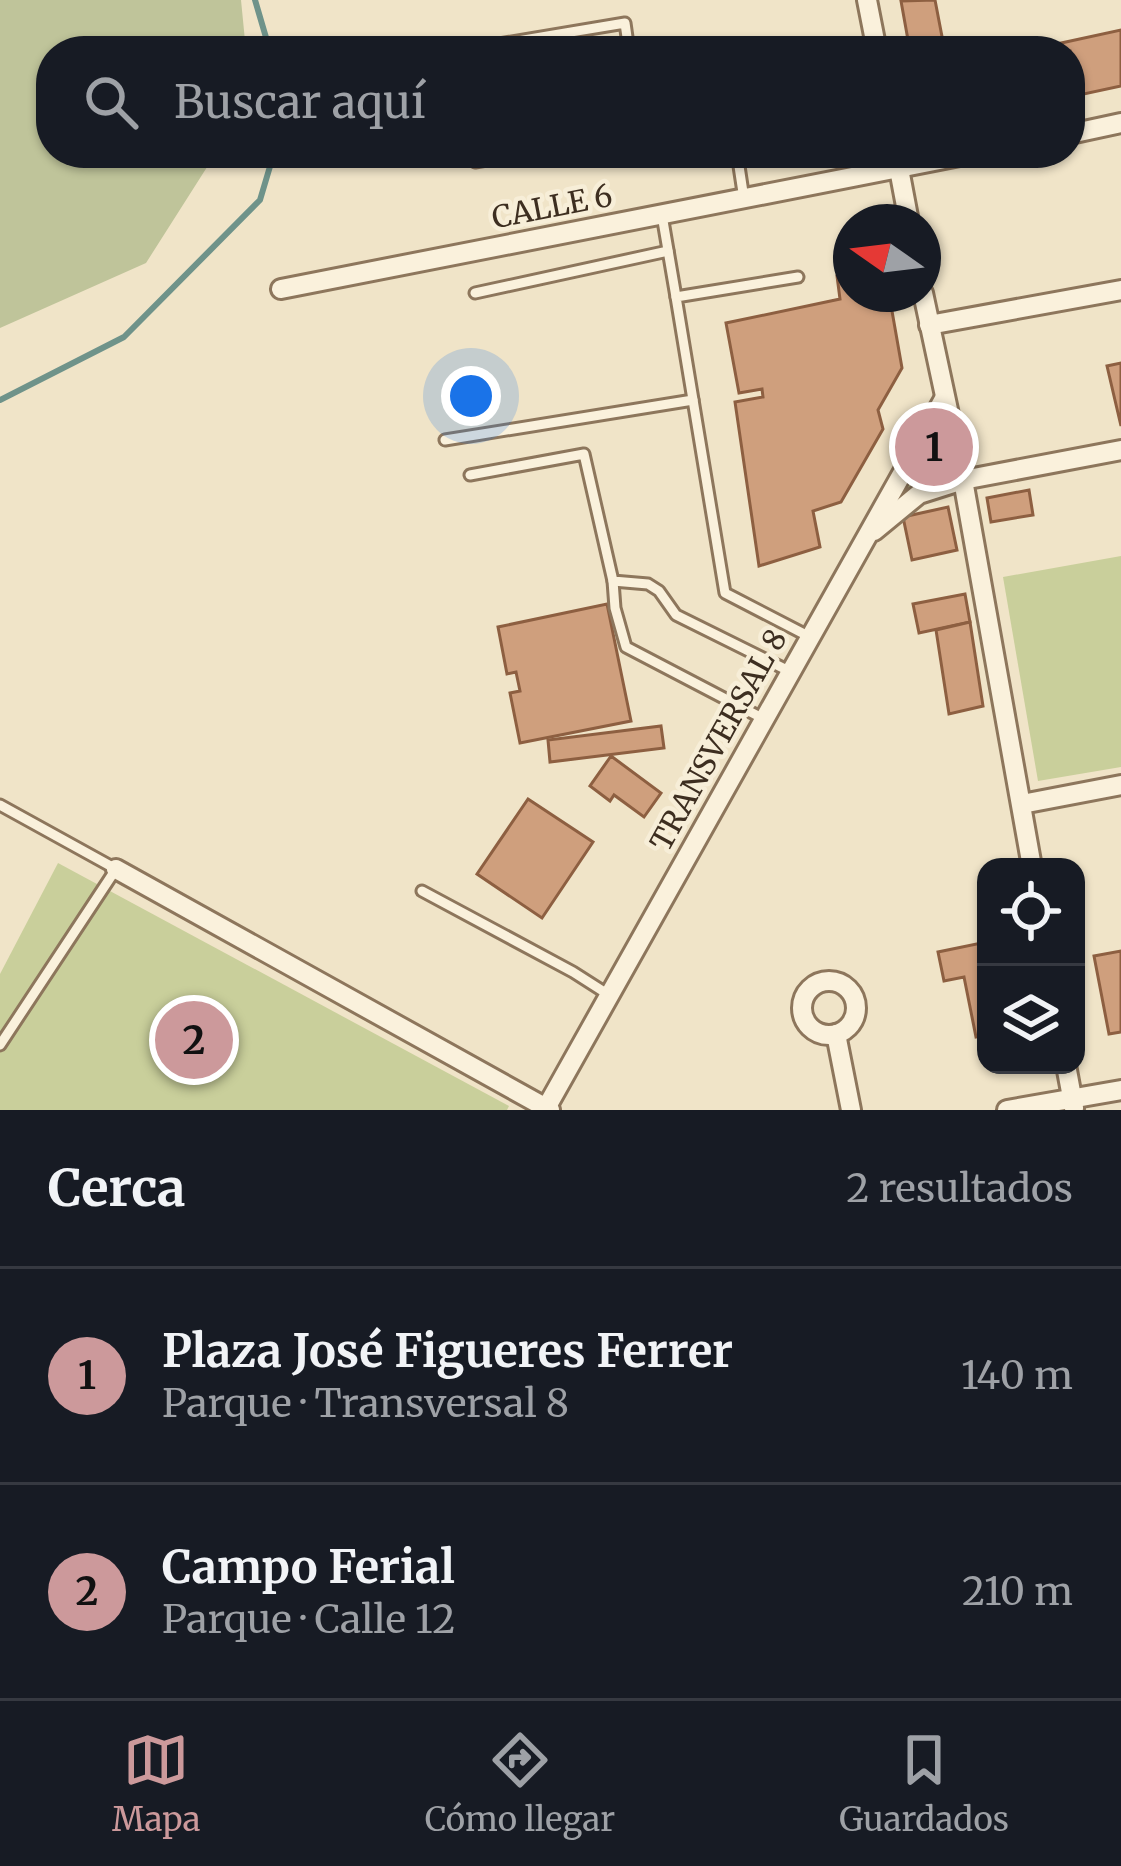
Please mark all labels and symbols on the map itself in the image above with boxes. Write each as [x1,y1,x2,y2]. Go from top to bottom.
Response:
street label: CALLE 6 [489,176,615,236]
north arrow [833,204,941,312]
your location [441,366,501,426]
pin: 1 [895,402,973,492]
street label: TRANSVERSAL 8 [641,623,795,857]
pin: 2 [155,995,233,1085]

